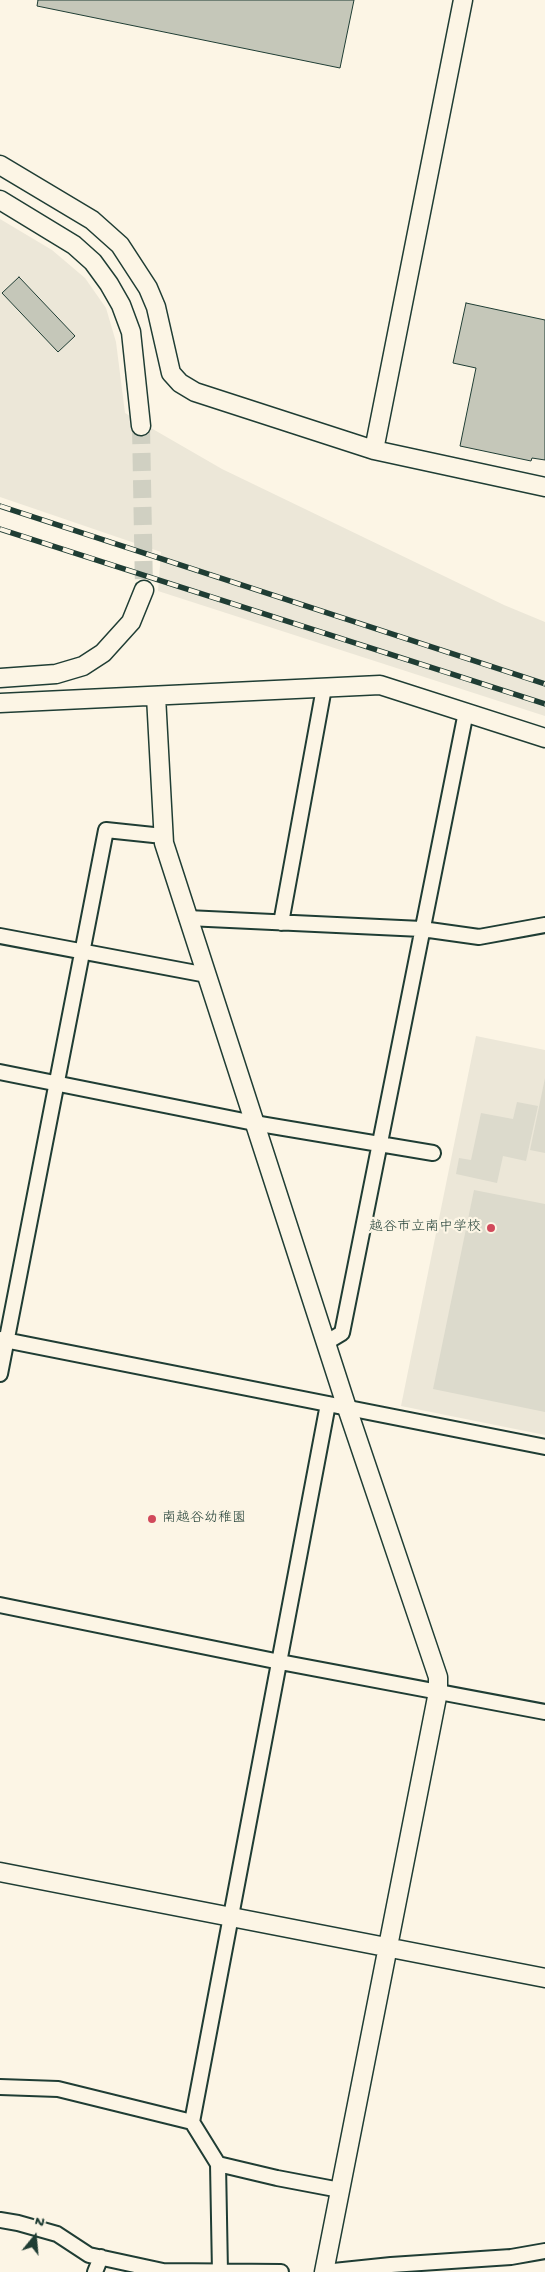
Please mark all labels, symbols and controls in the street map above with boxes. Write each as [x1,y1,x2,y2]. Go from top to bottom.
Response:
place label: 越谷市立南中学校 [369,1220,481,1236]
marker: 越谷市立南中学校 [485,1222,497,1234]
place label: 南越谷幼稚園 [162,1511,246,1527]
marker: 南越谷幼稚園 [146,1513,158,1525]
north arrow [10,2212,60,2262]
text: N [33,2213,46,2232]

